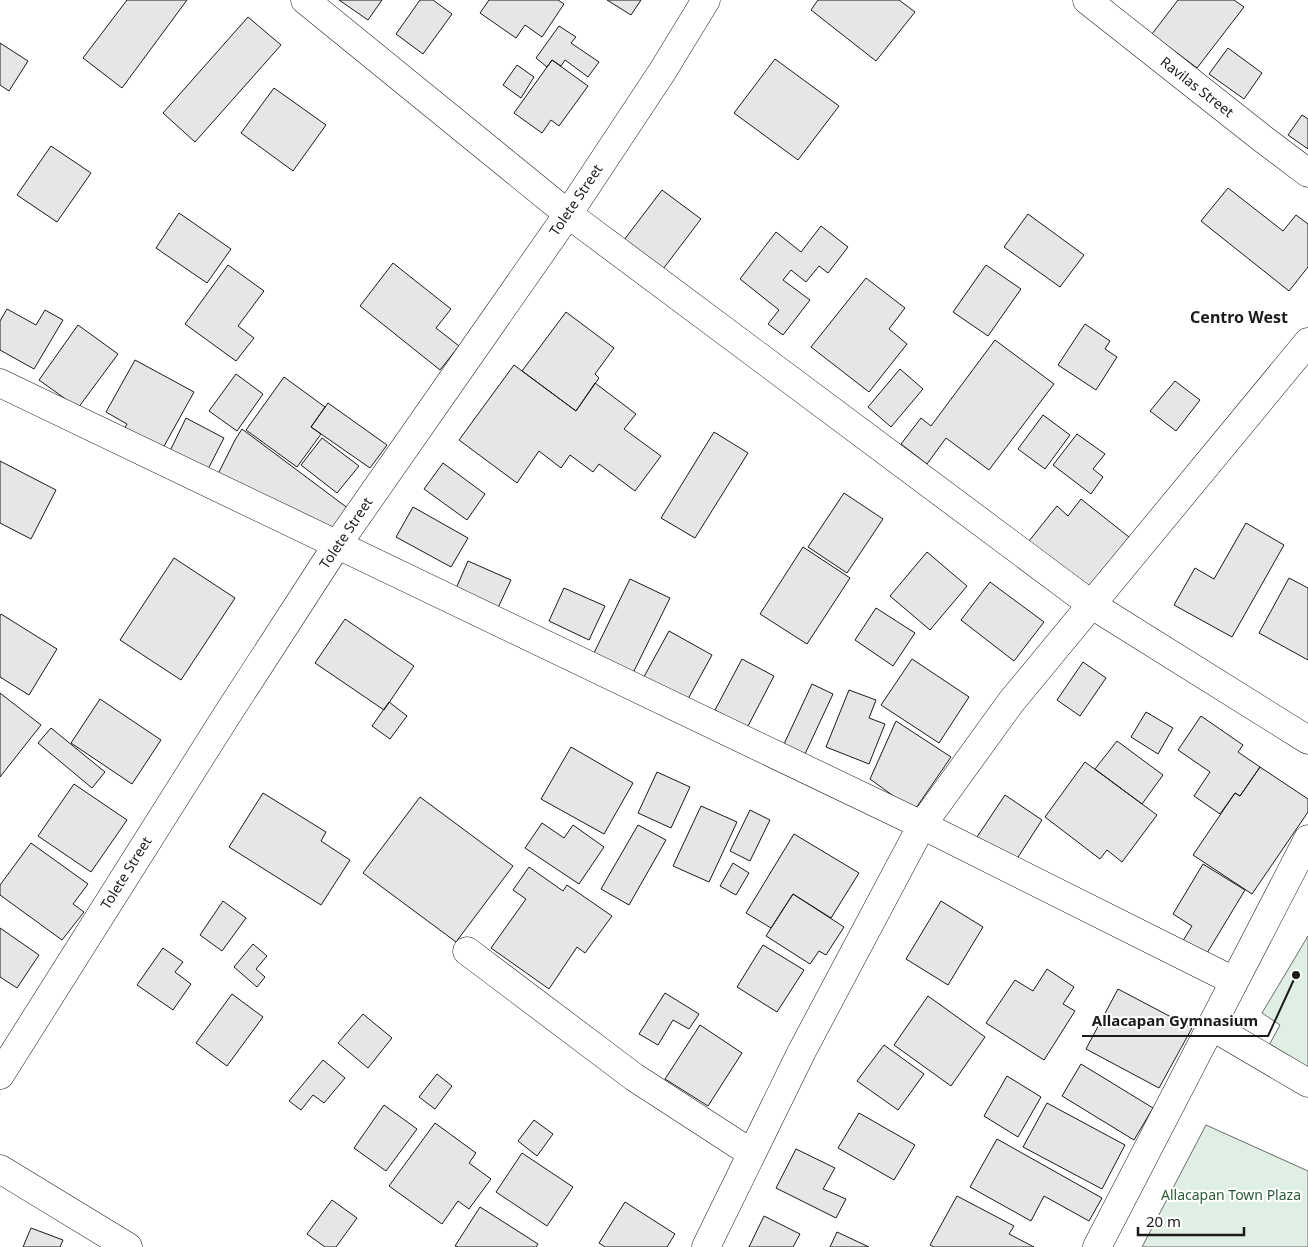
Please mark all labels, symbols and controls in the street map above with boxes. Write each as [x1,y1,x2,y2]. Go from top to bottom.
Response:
street label: Ravilas Street [1157,52,1238,121]
street label: Tolete Street [545,160,607,239]
district label: Centro West [1190,306,1288,328]
street label: Tolete Street [315,493,377,572]
street label: Tolete Street [96,833,155,913]
callout: Allacapan Gymnasium [1082,1006,1268,1036]
text: Allacapan Gymnasium [1092,1010,1258,1030]
park label: Allacapan Town Plaza [1161,1185,1301,1204]
scale bar [1138,1204,1244,1236]
text: 20 m [1146,1211,1181,1231]

